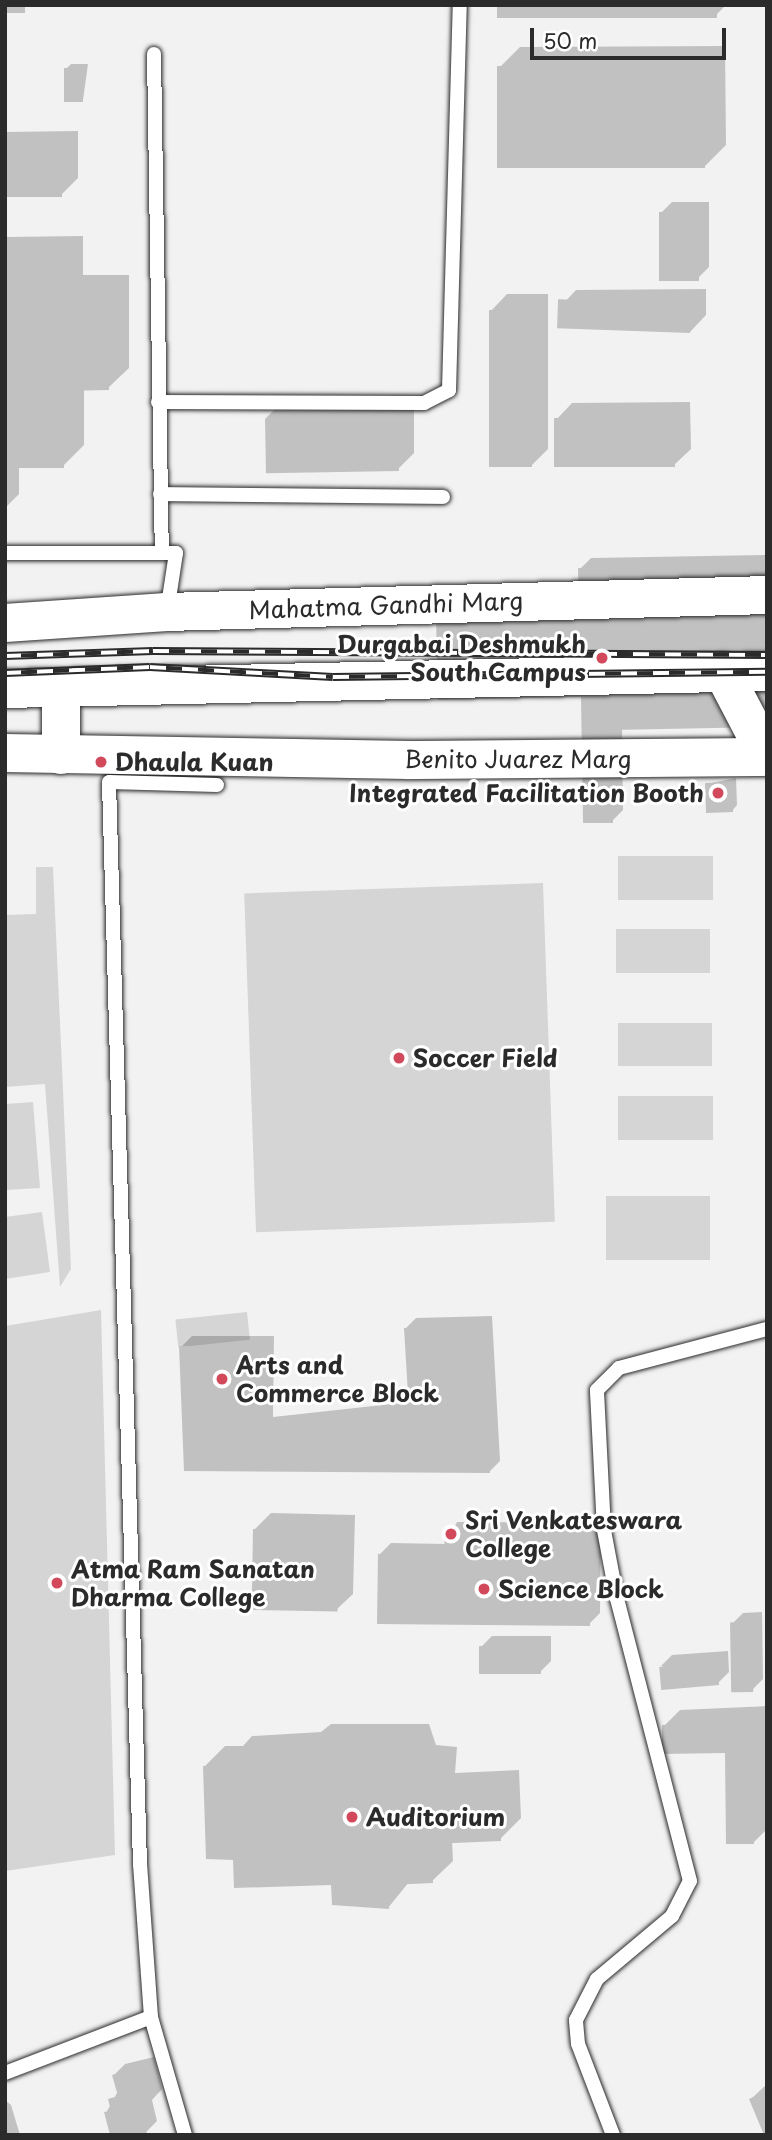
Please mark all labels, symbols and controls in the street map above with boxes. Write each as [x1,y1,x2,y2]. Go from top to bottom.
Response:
scale bar [534,14,730,58]
text: 50 m [543,24,597,56]
street label: Mahatma Gandhi Marg [249,586,523,624]
place label: Durgabai Deshmukh South Campus [337,630,586,686]
marker: Durgabai Deshmukh South Campus [592,648,612,668]
street label: Benito Juarez Marg [404,745,632,773]
place label: Dhaula Kuan [115,748,274,776]
marker: Dhaula Kuan [93,754,109,770]
place label: Integrated Facilitation Booth [348,779,704,807]
marker: Integrated Facilitation Booth [710,785,726,801]
place label: Soccer Field [413,1044,558,1072]
marker: Soccer Field [391,1050,407,1066]
place label: Arts and Commerce Block [236,1351,440,1407]
marker: Arts and Commerce Block [214,1371,230,1387]
place label: Sri Venkateswara College [465,1506,683,1562]
marker: Sri Venkateswara College [443,1526,459,1542]
place label: Atma Ram Sanatan Dharma College [71,1555,318,1611]
marker: Atma Ram Sanatan Dharma College [49,1575,65,1591]
place label: Science Block [498,1575,664,1603]
marker: Science Block [476,1581,492,1597]
place label: Auditorium [366,1803,505,1831]
marker: Auditorium [344,1809,360,1825]

